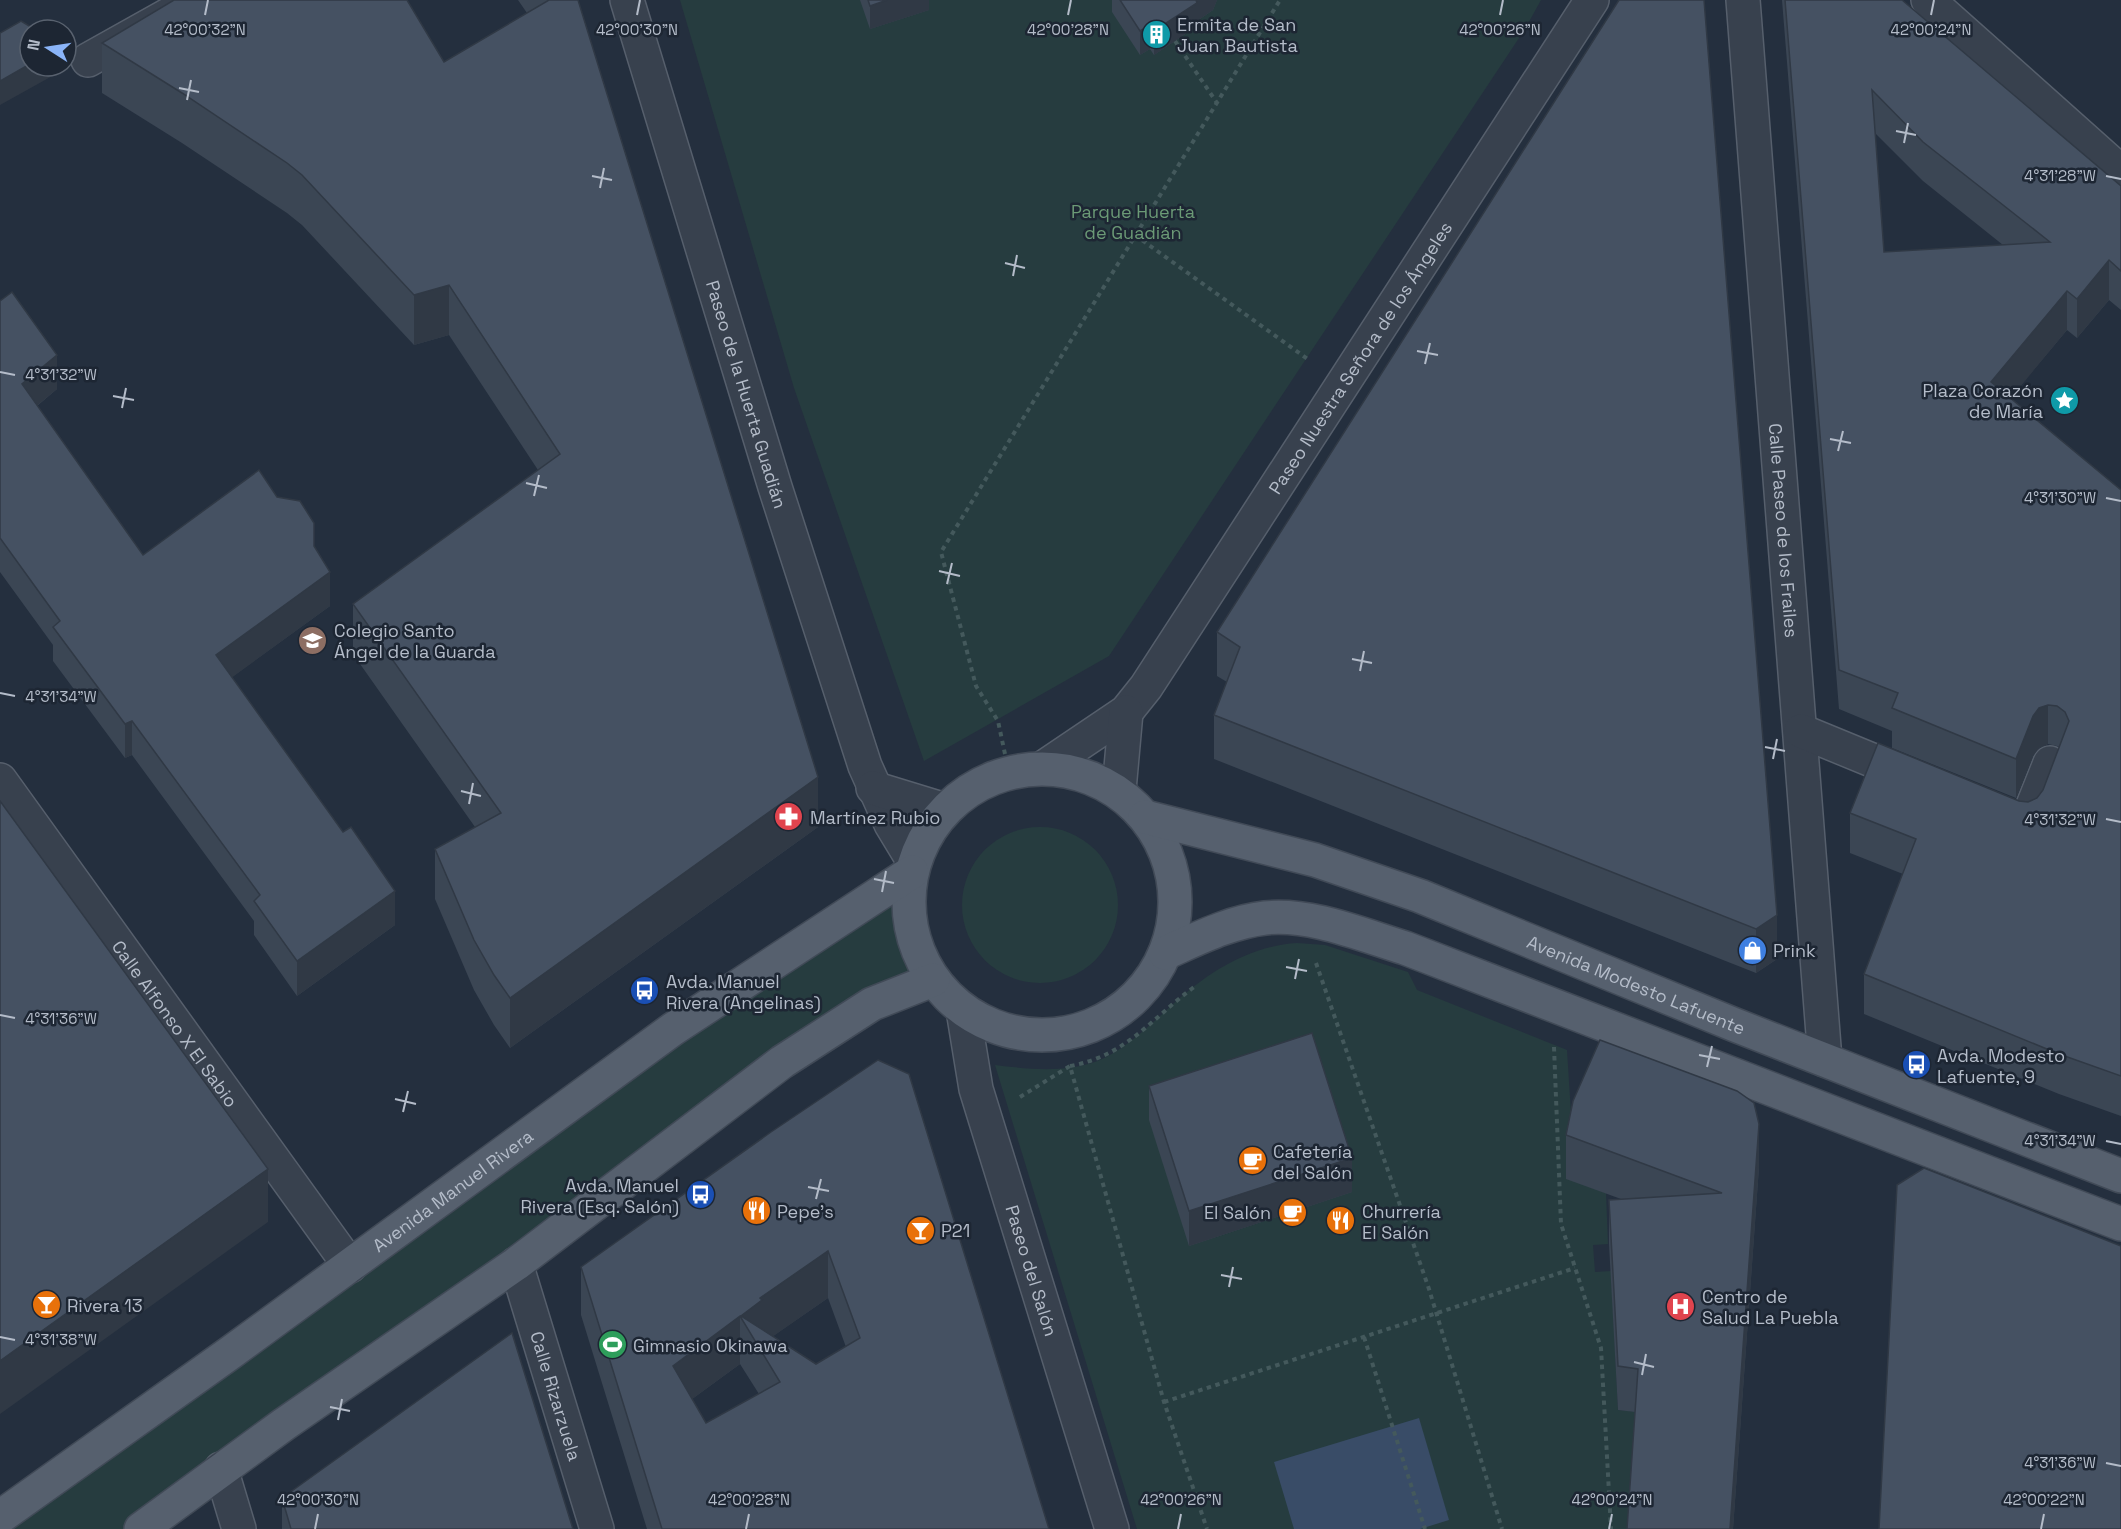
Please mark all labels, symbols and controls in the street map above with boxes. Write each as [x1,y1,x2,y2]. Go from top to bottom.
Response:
place label: Ermita de San Juan Bautista [1177,13,1298,57]
north arrow [18,18,78,78]
building icon: Ermita de San Juan Bautista [1140,18,1172,50]
text: 42°00'32"N [164,20,246,39]
text: 42°00'30"N [596,20,678,39]
text: 42°00'28"N [1027,20,1109,39]
text: 42°00'26"N [1459,20,1541,39]
text: 42°00'24"N [1891,20,1971,39]
text: N [22,38,45,52]
text: 4°31'28"W [2024,166,2096,185]
park label: Parque Huerta de Guadián [1071,200,1195,244]
street label: Paseo Nuestra Señora de los Ángeles [1263,217,1457,498]
street label: Paseo de la Huerta Guadián [701,277,793,511]
text: 4°31'32"W [25,365,97,384]
place label: Plaza Corazón de María [1922,379,2043,423]
place icon: Plaza Corazón de María [2048,384,2080,416]
street label: Calle Paseo de los Frailes [1764,422,1804,639]
text: 4°31'30"W [2024,488,2096,507]
place label: Colegio Santo Ángel de la Guarda [334,619,496,663]
school or university icon: Colegio Santo Ángel de la Guarda [297,624,329,656]
text: 4°31'34"W [25,687,97,706]
pharmacy icon: Martínez Rubio [773,801,805,833]
place label: Martínez Rubio [810,806,940,829]
text: 4°31'32"W [2024,810,2096,829]
street label: Avenida Modesto Lafuente [1524,930,1749,1039]
shop icon: Prink [1736,934,1768,966]
street label: Calle Alfonso X El Sabio [107,935,243,1111]
place label: Prink [1773,939,1816,962]
place label: Avda. Manuel Rivera (Angelinas) [666,970,821,1014]
bus stop icon: Avda. Manuel Rivera (Angelinas) [629,975,661,1007]
text: 4°31'36"W [25,1009,97,1028]
place label: Avda. Modesto Lafuente, 9 [1937,1044,2065,1088]
bus stop icon: Avda. Modesto Lafuente, 9 [1900,1049,1932,1081]
street label: Avenida Manuel Rivera [368,1124,537,1257]
text: 4°31'34"W [2024,1131,2096,1150]
place label: Cafetería del Salón [1273,1140,1352,1184]
cafe icon: Cafetería del Salón [1236,1145,1268,1177]
place label: Avda. Manuel Rivera (Esq. Salón) [521,1174,679,1218]
bus stop icon: Avda. Manuel Rivera (Esq. Salón) [684,1179,716,1211]
restaurant icon: Pepe's [740,1195,772,1227]
cafe icon: El Salón [1276,1196,1308,1228]
place label: Pepe's [777,1200,834,1223]
place label: Churrería El Salón [1362,1200,1441,1244]
place label: El Salón [1204,1201,1271,1224]
street label: Paseo del Salón [1001,1202,1063,1339]
restaurant icon: Churrería El Salón [1325,1205,1357,1237]
bar icon: P21 [904,1214,936,1246]
place label: P21 [941,1219,970,1242]
place label: Centro de Salud La Puebla [1702,1285,1839,1329]
bar icon: Rivera 13 [30,1289,62,1321]
hospital icon: Centro de Salud La Puebla [1665,1290,1697,1322]
place label: Rivera 13 [67,1294,143,1317]
street label: Calle Rizarzuela [526,1328,587,1463]
sports icon: Gimnasio Okinawa [596,1329,628,1361]
text: 4°31'38"W [25,1330,97,1349]
place label: Gimnasio Okinawa [633,1334,788,1357]
text: 4°31'36"W [2024,1453,2096,1472]
text: 42°00'30"N [277,1490,359,1509]
text: 42°00'28"N [708,1490,790,1509]
text: 42°00'26"N [1140,1490,1222,1509]
text: 42°00'24"N [1572,1490,1652,1509]
text: 42°00'22"N [2003,1490,2085,1509]

